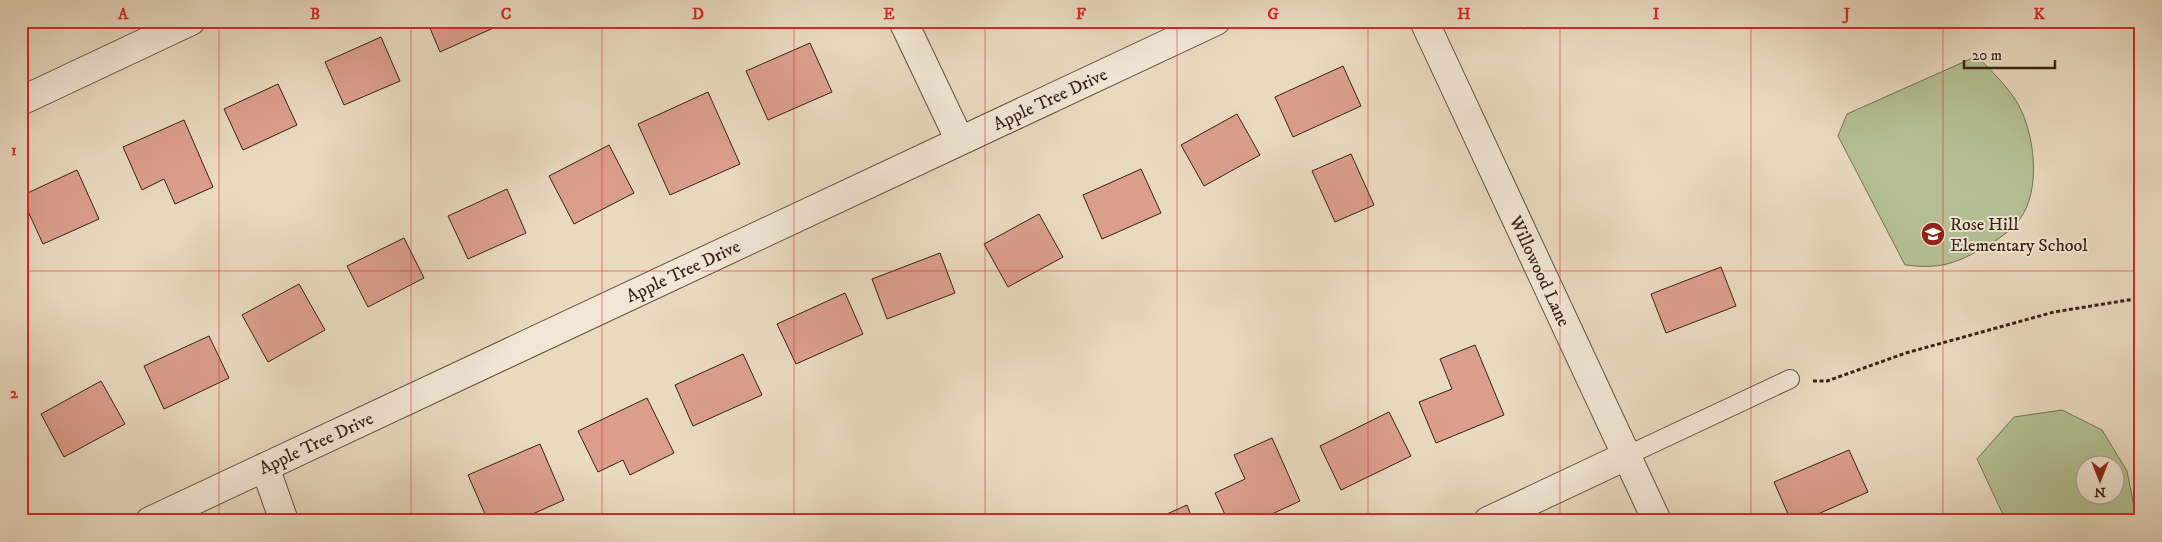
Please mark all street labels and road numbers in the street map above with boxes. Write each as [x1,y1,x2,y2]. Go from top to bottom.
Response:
street label: Apple Tree Drive [990,64,1111,136]
street label: Willowood Lane [1503,212,1574,330]
street label: Apple Tree Drive [623,236,744,308]
street label: Apple Tree Drive [256,408,377,480]

